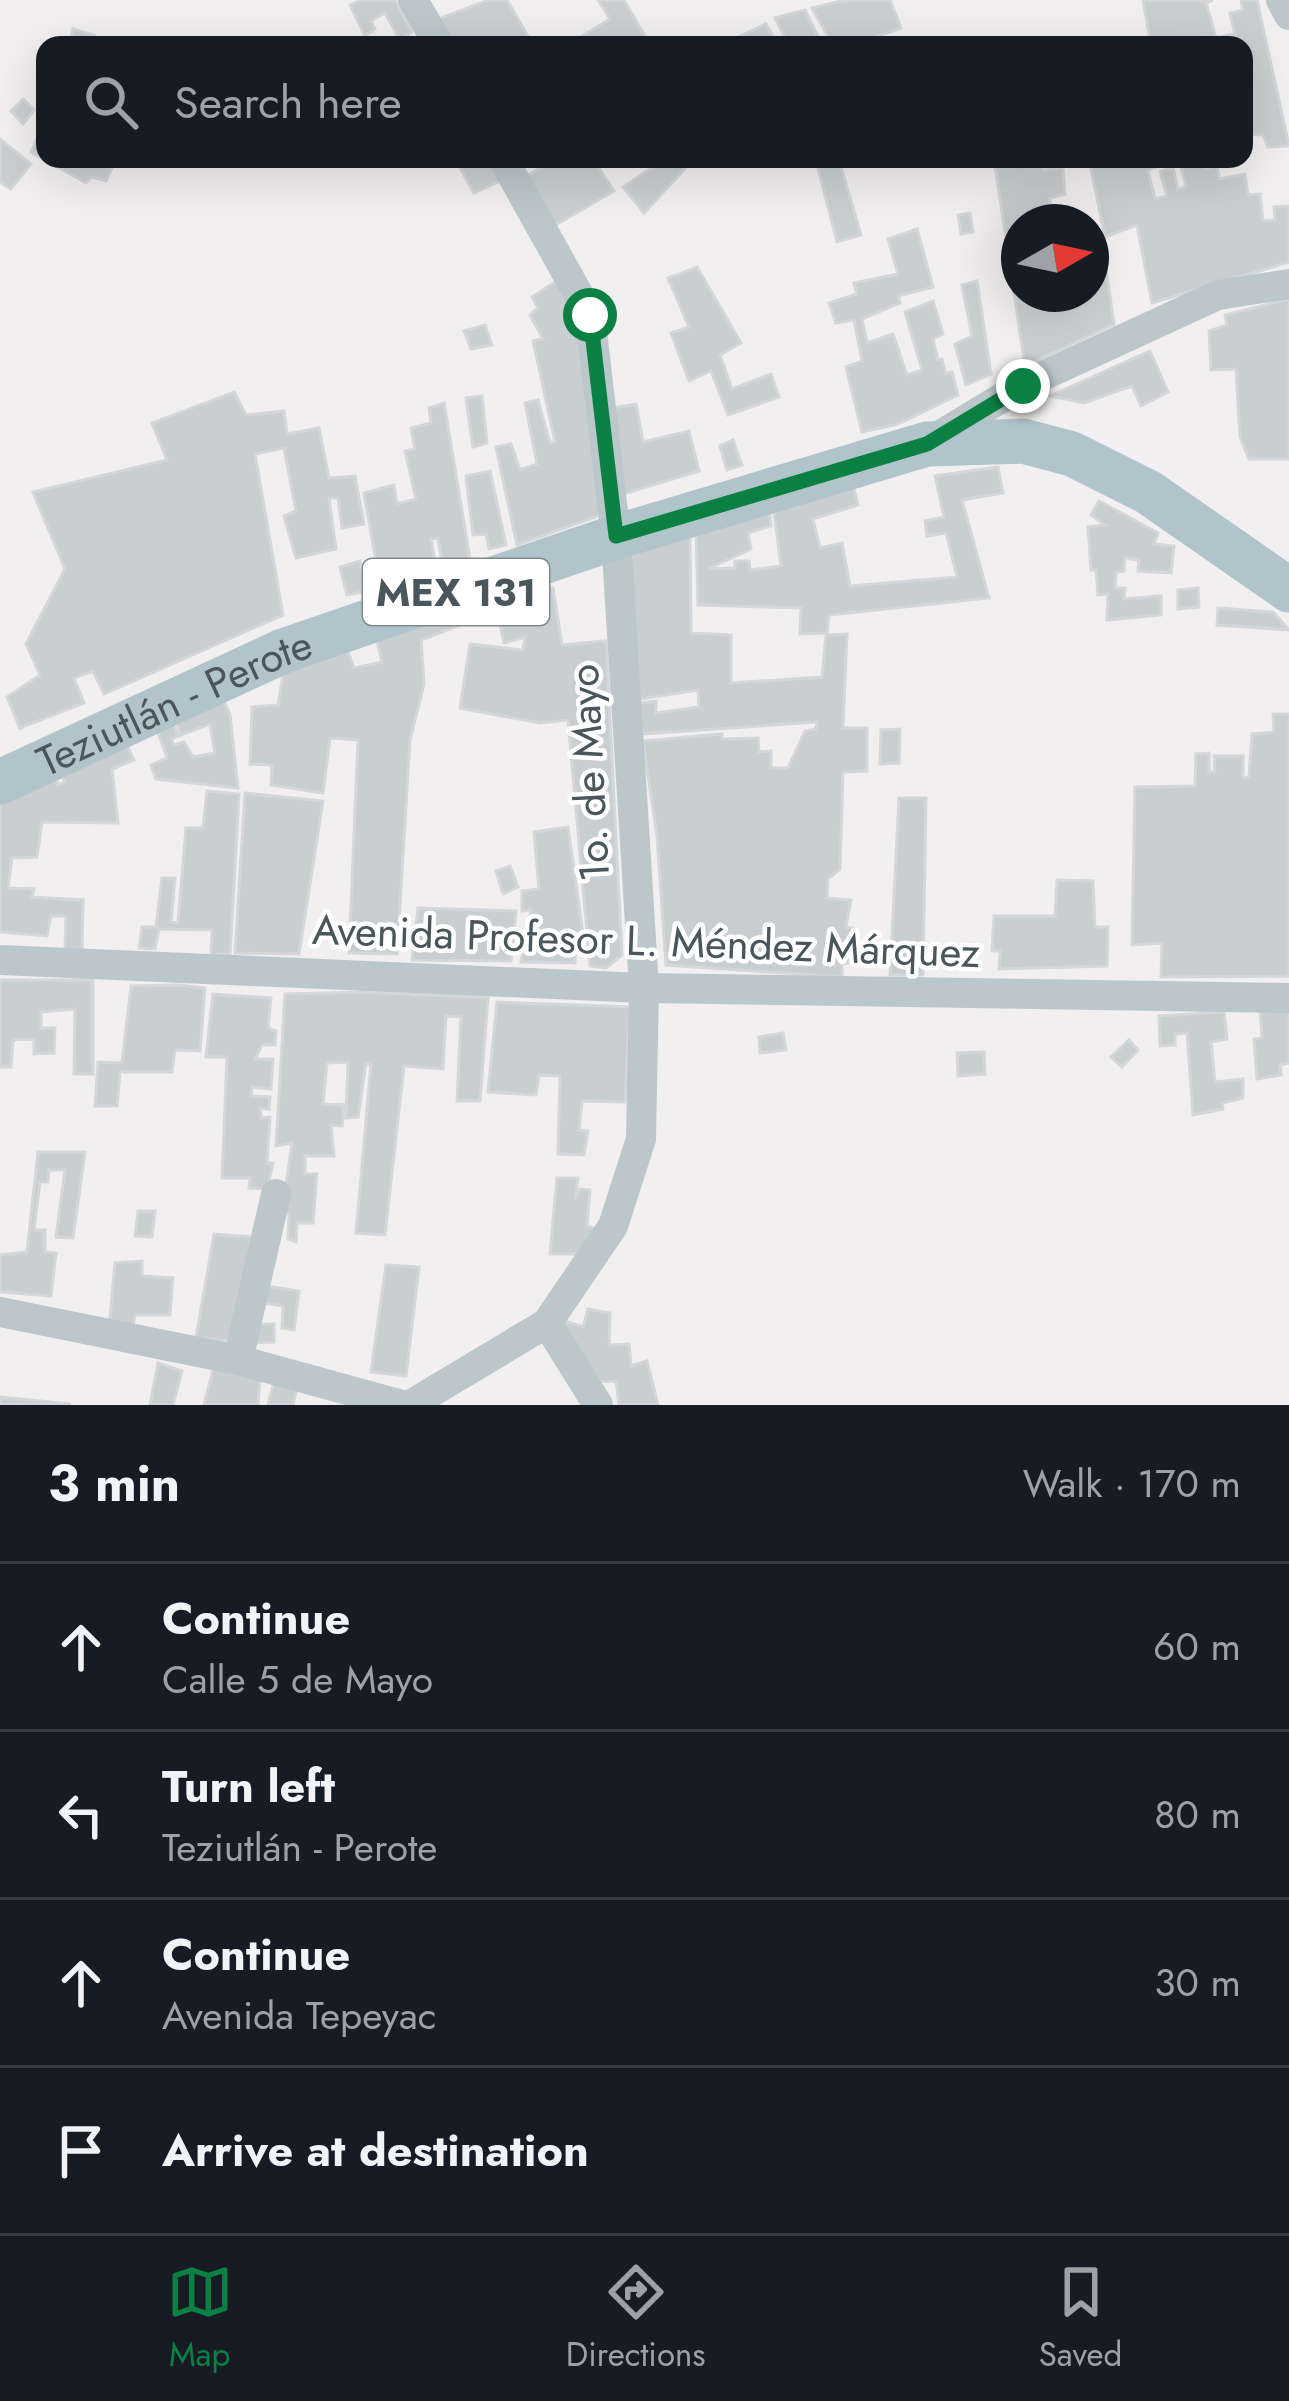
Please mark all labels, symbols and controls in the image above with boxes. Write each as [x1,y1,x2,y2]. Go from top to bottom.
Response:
search box [36,36,1253,168]
icon: search [78,69,144,135]
text: Search here [174,70,402,135]
north arrow [1001,204,1109,312]
route start [563,288,617,342]
route end [996,359,1050,413]
road number: MEX 131 [363,559,549,625]
street label: Teziutlán - Perote [27,613,320,791]
street label: 1o. de Mayo [553,663,625,883]
street label: Avenida Profesor L. Méndez Márquez [311,899,981,983]
text: 3 min [48,1446,180,1520]
text: Walk · 170 m [1023,1455,1241,1512]
text: Continue [162,1586,350,1651]
icon: ahead [48,1614,114,1680]
text: 60 m [1153,1618,1241,1675]
text: Calle 5 de Mayo [162,1651,433,1708]
text: Turn left [162,1754,335,1819]
icon: left [48,1782,114,1848]
text: 80 m [1154,1786,1241,1843]
text: Teziutlán - Perote [162,1819,437,1876]
text: Continue [162,1922,350,1987]
icon: ahead [48,1950,114,2016]
text: 30 m [1154,1954,1241,2011]
text: Avenida Tepeyac [162,1987,436,2044]
icon: arrive [48,2118,114,2184]
text: Arrive at destination [162,2118,589,2183]
tab: Map [167,2259,233,2378]
tab: Directions [566,2259,706,2378]
tab: Saved [1039,2259,1122,2378]

